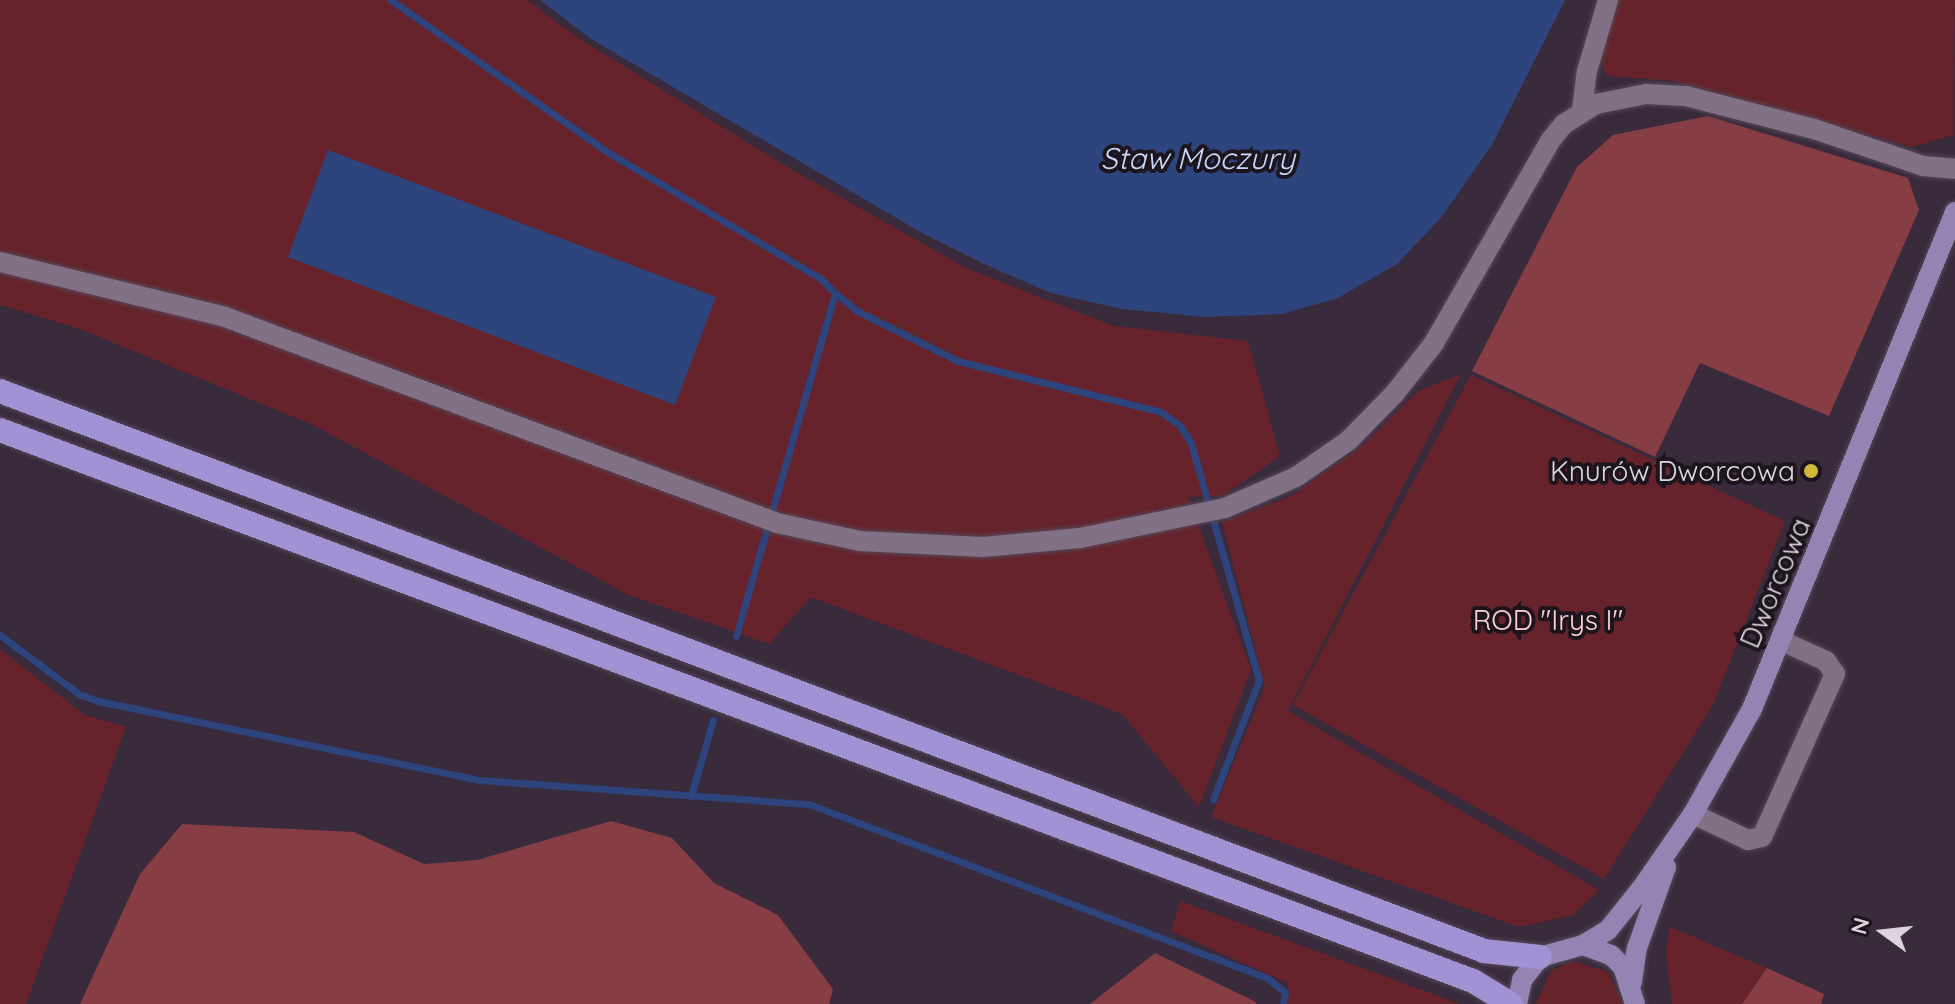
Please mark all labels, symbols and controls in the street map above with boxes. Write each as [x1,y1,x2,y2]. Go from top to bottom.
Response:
water label: Staw Moczury [1101,140,1295,176]
place label: Knurów Dworcowa [1550,454,1795,488]
marker: Knurów Dworcowa [1802,462,1820,480]
street label: Dworcowa [1733,513,1817,653]
park label: ROD "Irys I" [1473,603,1623,637]
north arrow [1843,892,1923,972]
text: N [1844,914,1875,937]

